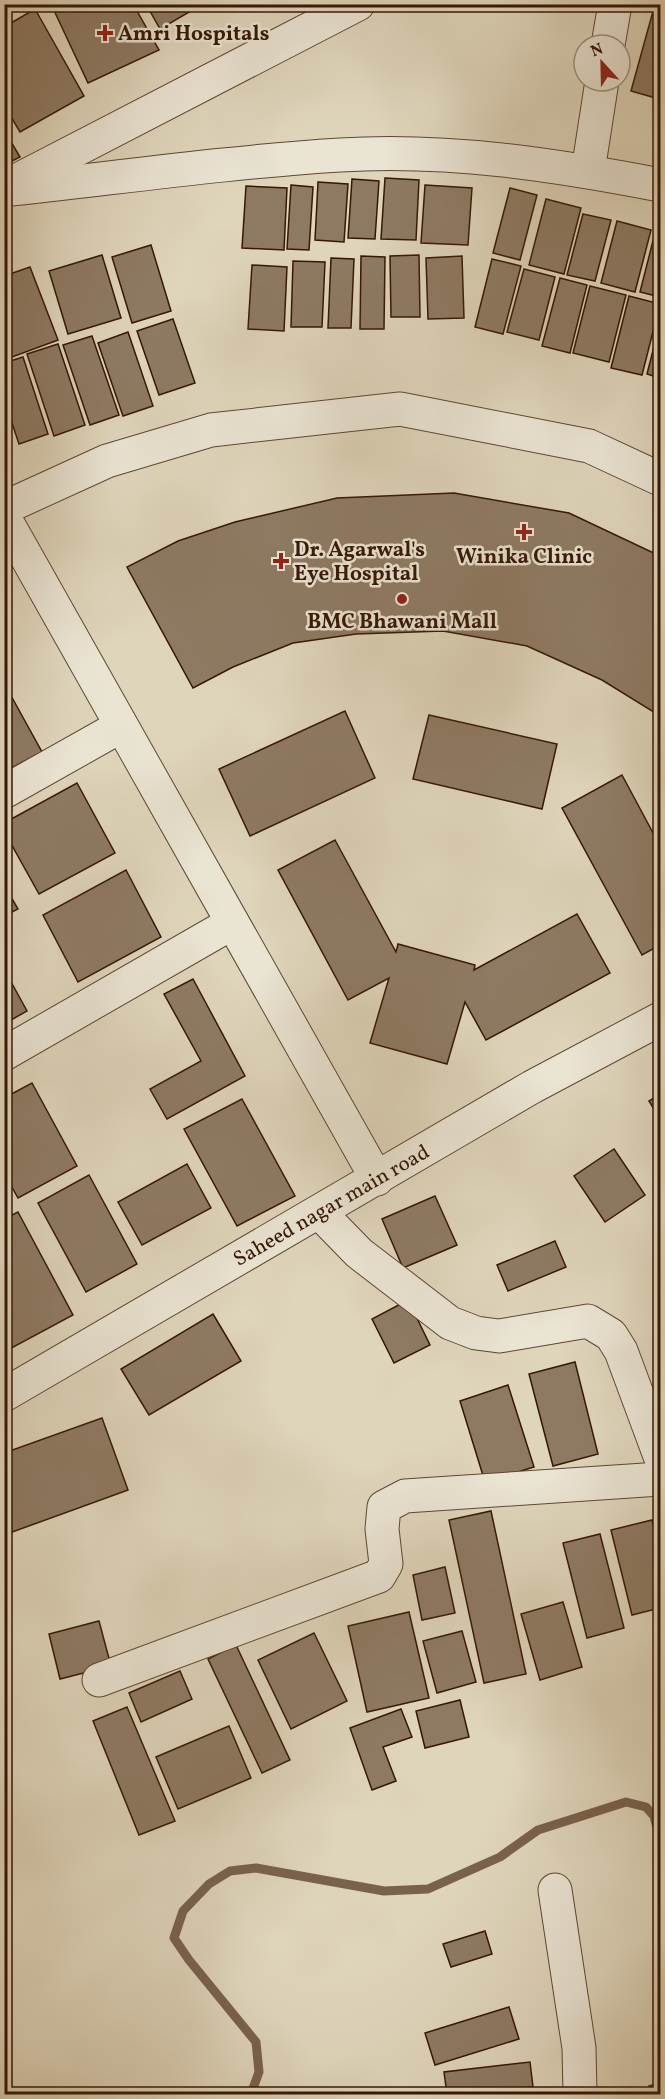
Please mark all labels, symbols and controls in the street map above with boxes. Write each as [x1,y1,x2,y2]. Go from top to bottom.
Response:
place label: Amri Hospitals [118,20,269,49]
marker: Amri Hospitals [96,24,114,42]
north arrow [572,33,632,93]
text: N [588,38,607,63]
marker: Winika Clinic [515,523,533,541]
place label: Dr. Agarwal's Eye Hospital [294,536,425,589]
place label: Winika Clinic [456,543,592,572]
marker: Dr. Agarwal's Eye Hospital [272,552,290,570]
marker: BMC Bhawani Mall [395,592,409,606]
place label: BMC Bhawani Mall [307,608,497,637]
street label: Saheed nagar main road [228,1138,435,1274]

